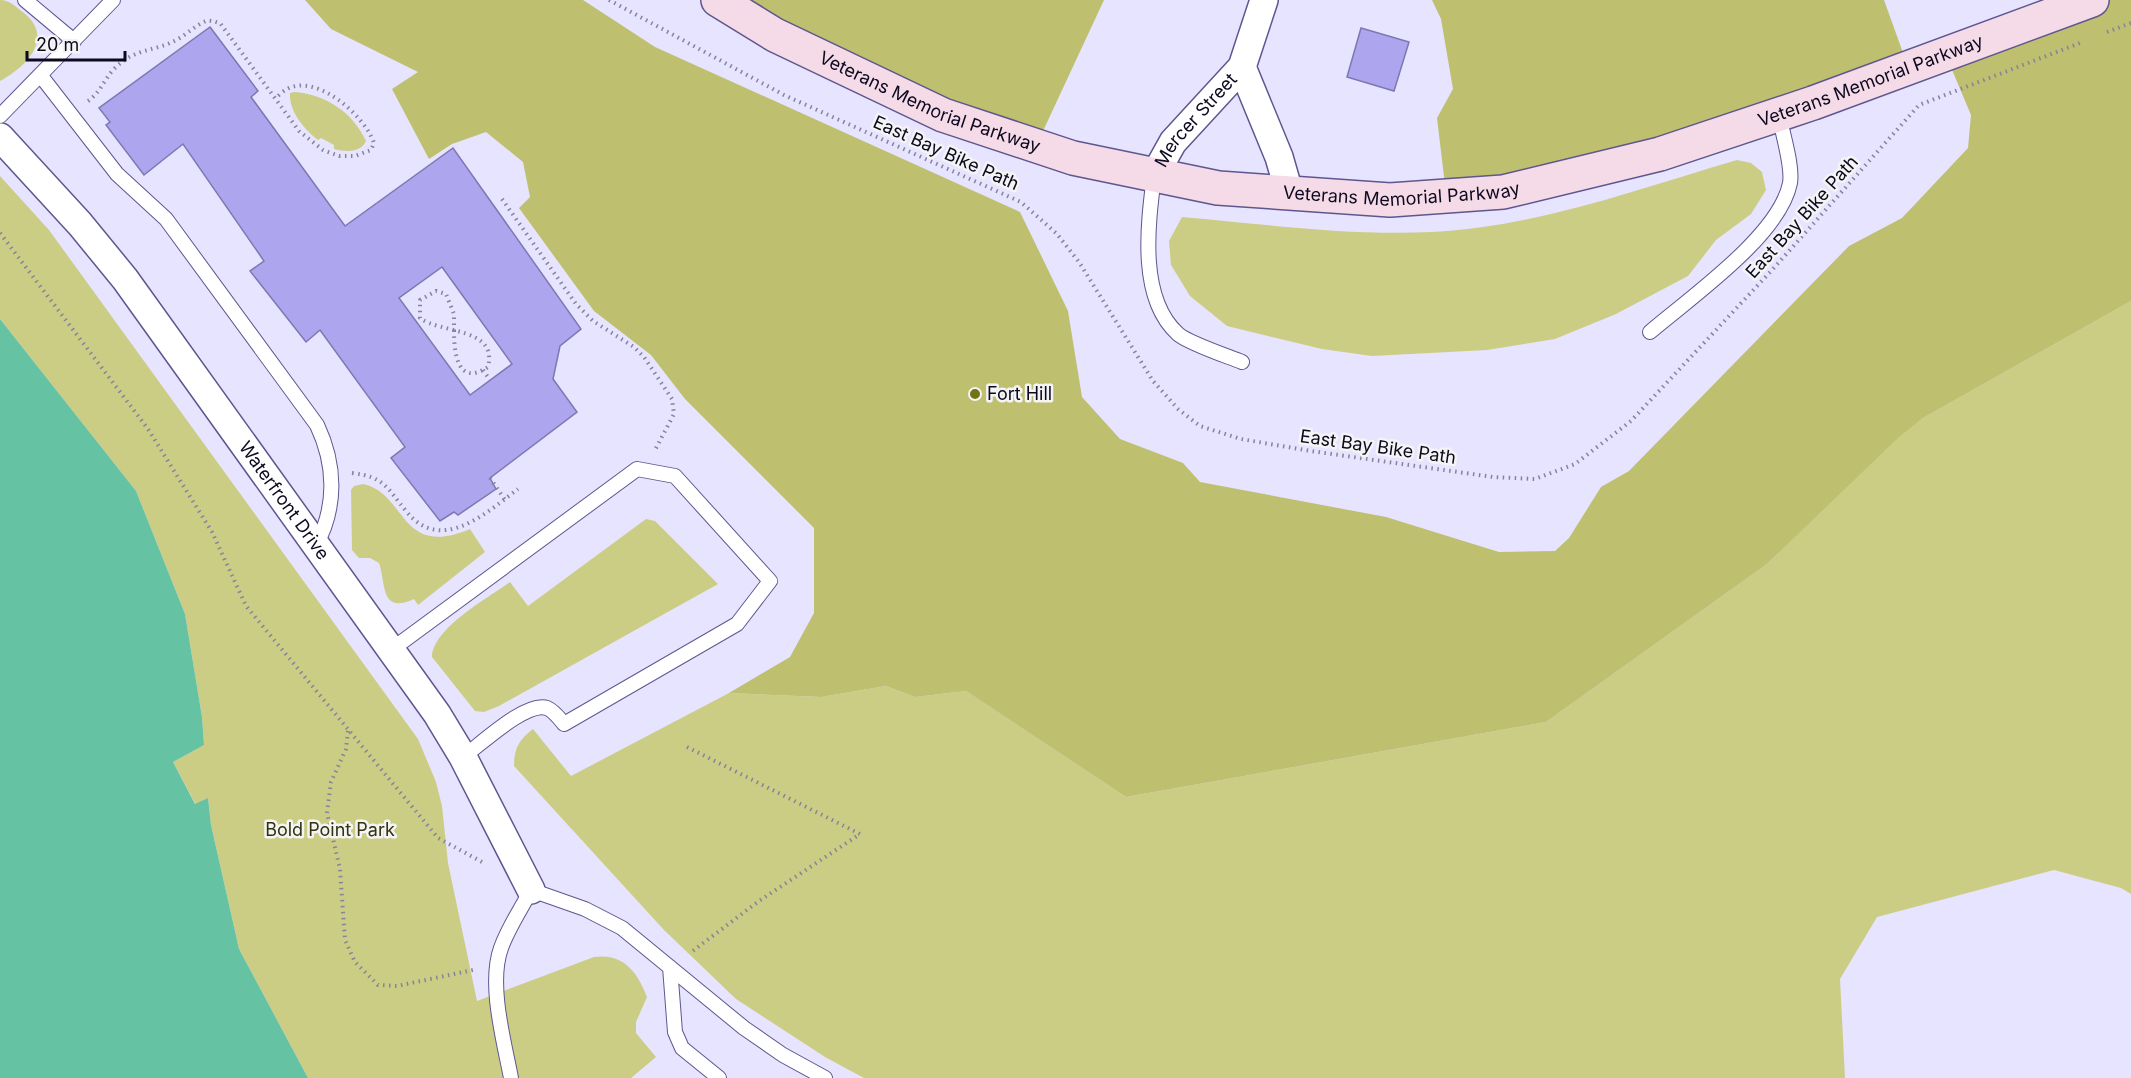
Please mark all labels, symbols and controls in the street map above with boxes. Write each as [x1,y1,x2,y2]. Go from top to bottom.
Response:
scale bar [27,24,124,62]
street label: Veterans Memorial Parkway [1755,30,1986,131]
text: 20 m [36,34,79,55]
street label: Veterans Memorial Parkway [816,47,1043,157]
street label: Mercer Street [1150,69,1241,171]
street label: East Bay Bike Path [870,111,1022,194]
street label: East Bay Bike Path [1741,151,1862,282]
street label: Veterans Memorial Parkway [1282,177,1522,210]
place label: Fort Hill [987,383,1052,404]
marker: Fort Hill [968,387,982,401]
street label: East Bay Bike Path [1299,425,1458,468]
street label: Waterfront Drive [235,437,334,564]
park label: Bold Point Park [265,819,395,840]

